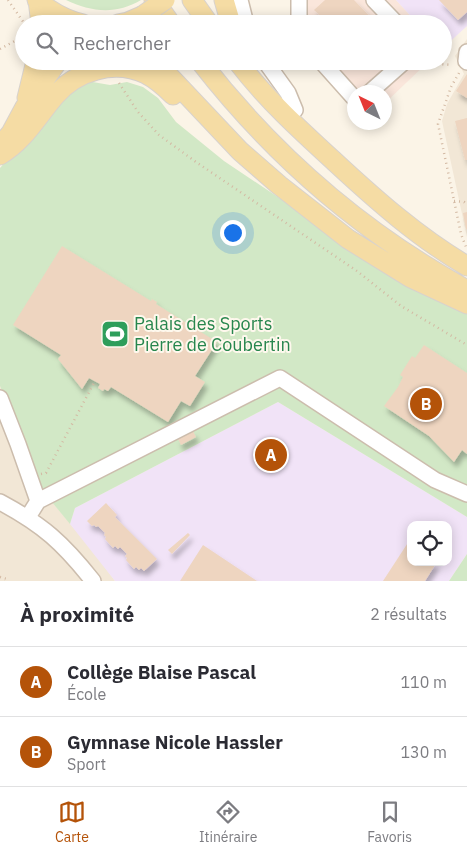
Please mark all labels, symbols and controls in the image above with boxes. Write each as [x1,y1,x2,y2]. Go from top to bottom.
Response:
search box [15,15,452,70]
icon: search [33,29,61,57]
text: Rechercher [73,31,171,55]
north arrow [347,85,392,130]
your location [220,220,246,246]
place label: Palais des Sports Pierre de Coubertin [134,312,291,356]
sports icon: Palais des Sports Pierre de Coubertin [100,319,130,349]
pin: B [410,385,442,423]
pin: A [255,436,287,474]
map controls [407,521,452,566]
button: locate [407,521,452,566]
text: À proximité [20,600,134,628]
text: 2 résultats [370,604,447,624]
text: Collège Blaise Pascal [67,660,256,684]
text: A [31,672,41,692]
text: 110 m [400,672,447,692]
text: École [67,684,106,704]
text: Gymnase Nicole Hassler [67,730,283,754]
text: B [31,742,41,762]
text: 130 m [400,742,447,762]
text: Sport [67,754,106,774]
tab: Carte [55,798,89,846]
tab: Itinéraire [199,798,257,846]
tab: Favoris [367,798,412,846]

